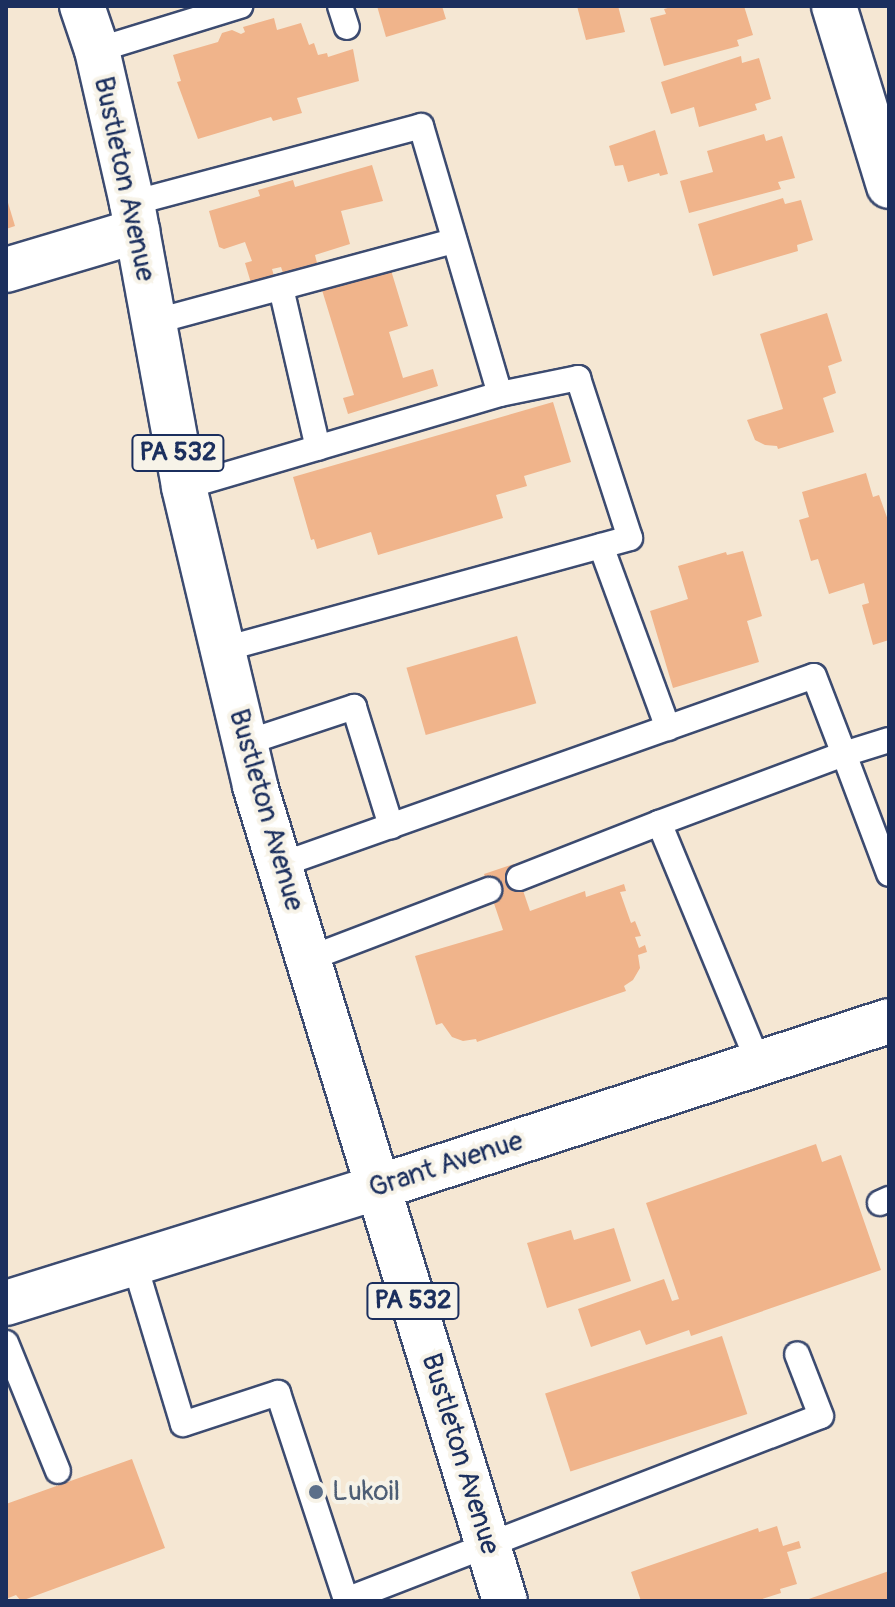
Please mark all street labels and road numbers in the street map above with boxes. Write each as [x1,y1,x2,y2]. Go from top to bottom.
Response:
street label: Bustleton Avenue [86,74,162,284]
road number: PA 532 [130,431,226,475]
street label: Bustleton Avenue [221,705,311,915]
street label: Grant Avenue [365,1124,527,1206]
road number: PA 532 [365,1279,461,1323]
street label: Bustleton Avenue [413,1350,507,1558]

